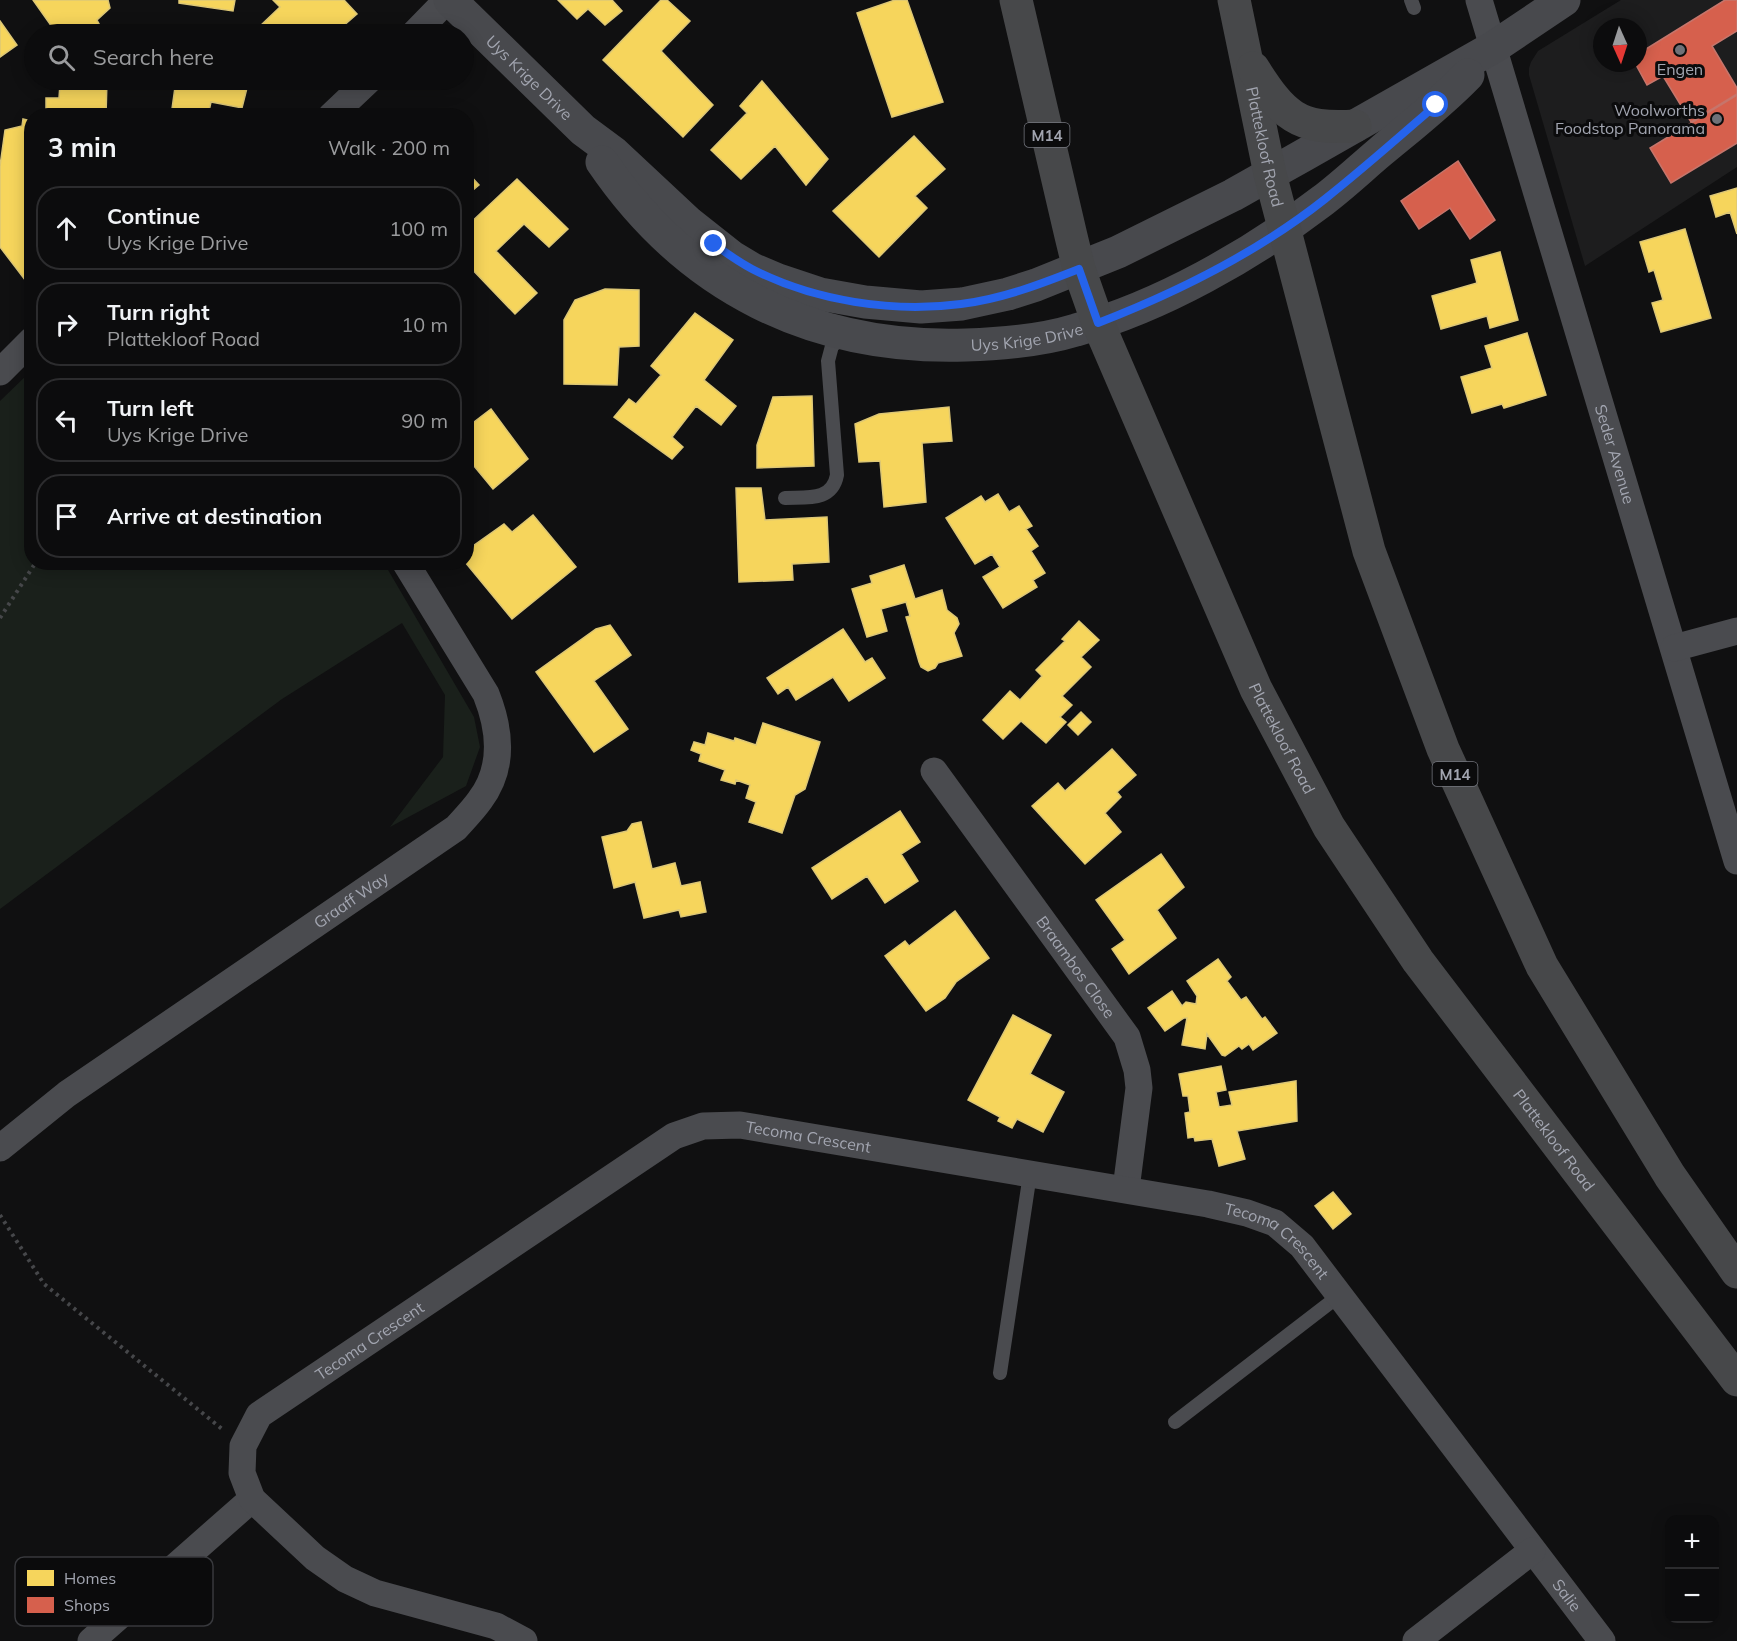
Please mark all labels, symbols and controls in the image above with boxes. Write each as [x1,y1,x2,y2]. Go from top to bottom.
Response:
north arrow [1593,18,1647,72]
search box [24,24,474,90]
street label: Uys Krige Drive [482,31,577,124]
icon: search [45,41,78,74]
text: Search here [93,43,214,71]
marker: Engen [1673,43,1687,57]
place label: Engen [1657,59,1703,79]
street label: Plattekloof Road [1242,85,1288,209]
route start [1422,91,1448,117]
place label: Woolworths Foodstop Panorama [1555,100,1705,138]
marker: Woolworths Foodstop Panorama [1710,112,1724,126]
road number: M14 [1024,123,1070,147]
text: 3 min [48,131,117,164]
text: Walk · 200 m [328,135,450,160]
text: Continue [107,202,200,230]
icon: ahead [50,212,83,245]
text: 100 m [389,216,448,241]
text: Uys Krige Drive [107,230,248,255]
route end [700,230,726,256]
text: Turn right [107,298,210,326]
icon: right [50,308,83,341]
text: 10 m [401,312,448,337]
street label: Uys Krige Drive [970,319,1085,355]
text: Plattekloof Road [107,326,260,351]
text: Turn left [107,394,194,422]
street label: Seder Avenue [1591,402,1639,506]
icon: left [50,404,83,437]
text: 90 m [401,408,448,433]
text: Uys Krige Drive [107,422,248,447]
icon: arrive [50,500,83,533]
text: Arrive at destination [107,502,322,530]
street label: Plattekloof Road [1245,680,1320,797]
road number: M14 [1432,762,1478,786]
street label: Graaff Way [310,867,393,932]
street label: Braambos Close [1032,912,1120,1022]
street label: Plattekloof Road [1509,1085,1599,1195]
street label: Tecoma Crescent [744,1116,873,1157]
street label: Tecoma Crescent [1223,1198,1334,1283]
street label: Tecoma Crescent [311,1297,428,1384]
map controls [1665,1515,1719,1623]
button: + [1665,1515,1719,1569]
legend [15,1557,213,1626]
text: Homes [64,1568,116,1588]
button: − [1665,1569,1719,1623]
street label: Salie [1548,1575,1586,1615]
text: Shops [64,1595,110,1615]

